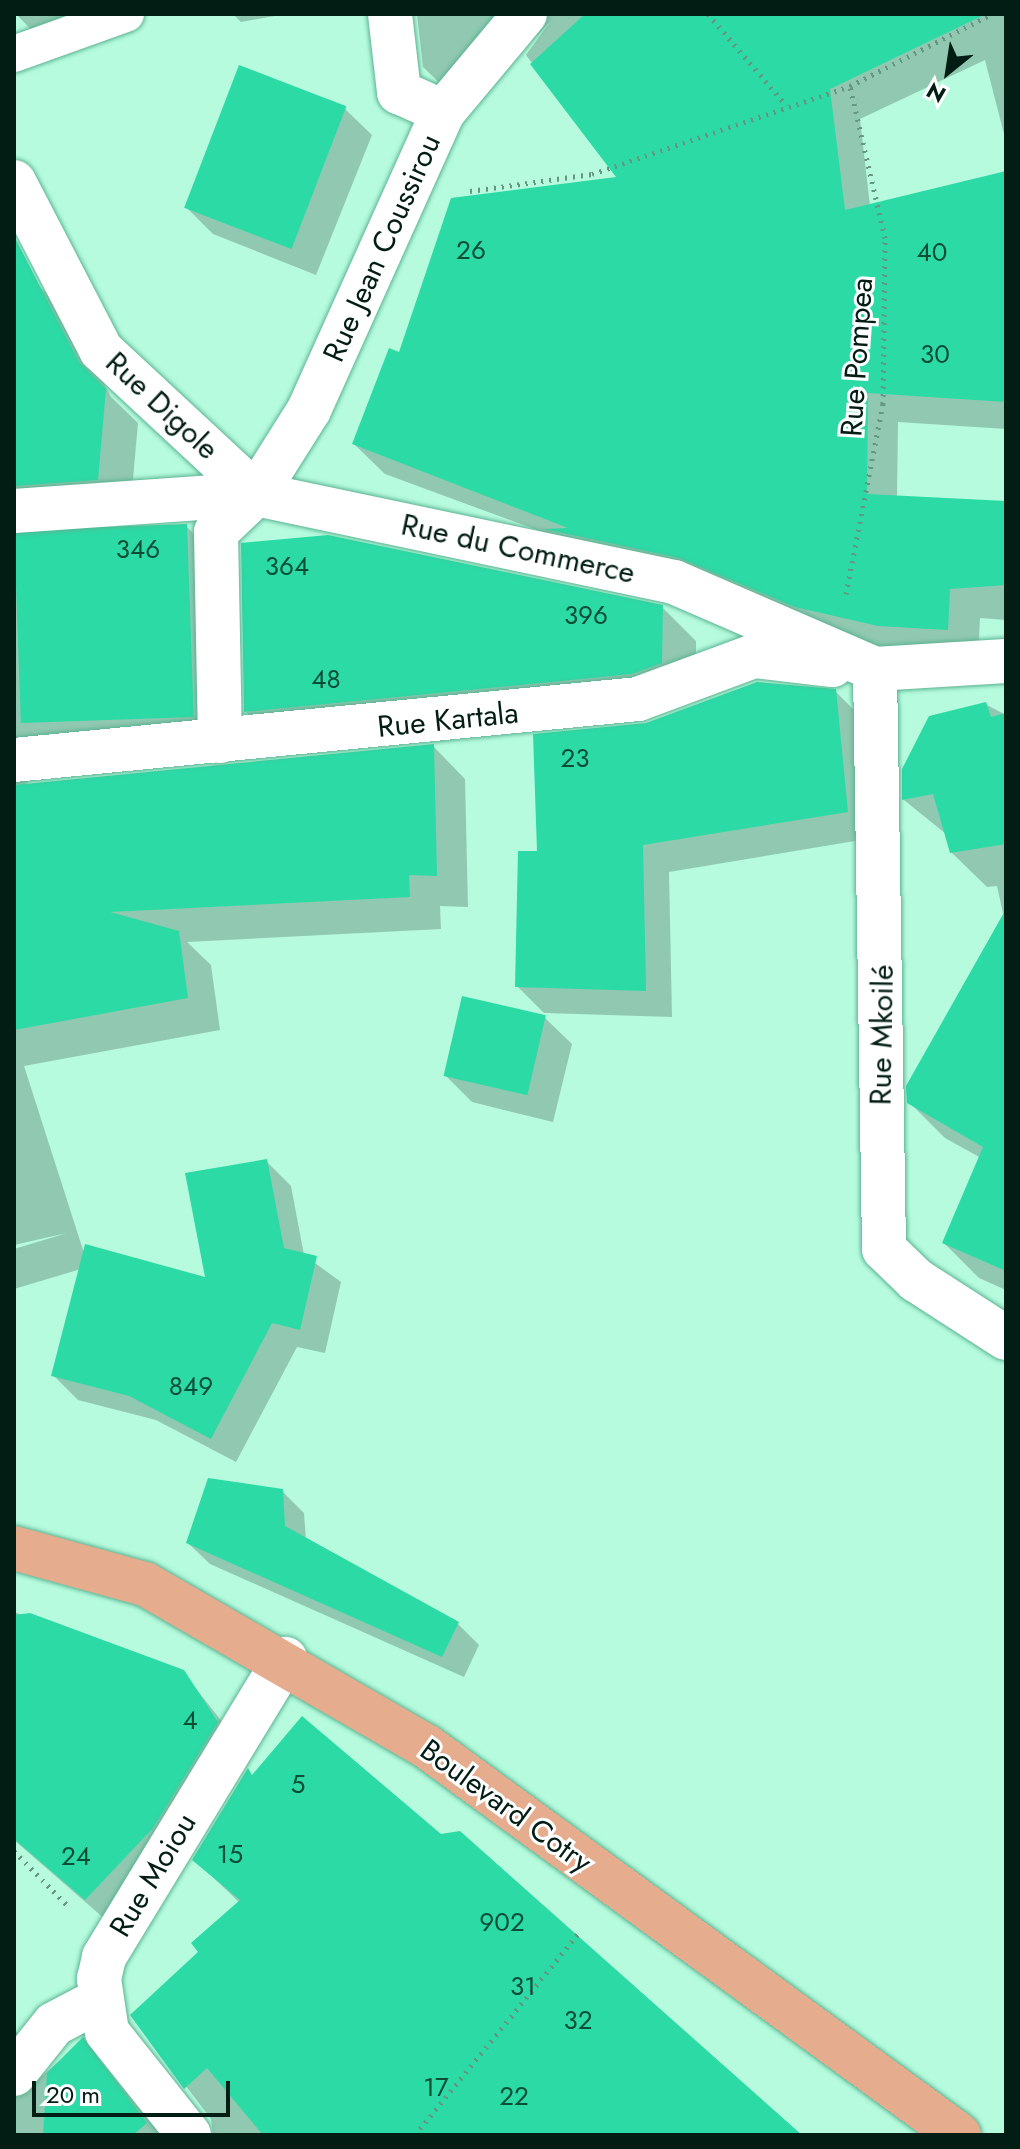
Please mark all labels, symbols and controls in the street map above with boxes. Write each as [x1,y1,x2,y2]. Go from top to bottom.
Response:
north arrow [908,32,988,112]
text: N [920,75,952,111]
street label: Rue Jean Coussirou [316,129,448,367]
house number: 26 [456,235,486,267]
house number: 40 [917,237,947,269]
street label: Rue Pompea [833,276,881,438]
house number: 30 [920,339,950,371]
street label: Rue Digole [98,345,226,467]
street label: Rue du Commerce [398,507,638,591]
house number: 346 [116,534,160,566]
house number: 364 [265,551,309,583]
house number: 396 [564,600,608,632]
house number: 48 [311,664,341,696]
street label: Rue Kartala [376,695,520,745]
house number: 23 [561,743,589,775]
street label: Rue Mkoilé [863,964,901,1106]
house number: 849 [169,1371,213,1403]
house number: 4 [182,1705,198,1737]
street label: Boulevard Cotry [413,1732,599,1880]
house number: 5 [291,1769,305,1801]
street label: Rue Moiou [102,1807,204,1943]
house number: 15 [217,1839,243,1871]
house number: 24 [61,1841,91,1873]
house number: 902 [479,1907,525,1939]
house number: 31 [510,1971,536,2003]
house number: 32 [564,2005,592,2037]
scale bar [36,2065,234,2115]
house number: 17 [423,2072,449,2104]
text: 20 m [46,2077,100,2112]
house number: 22 [499,2081,529,2113]

